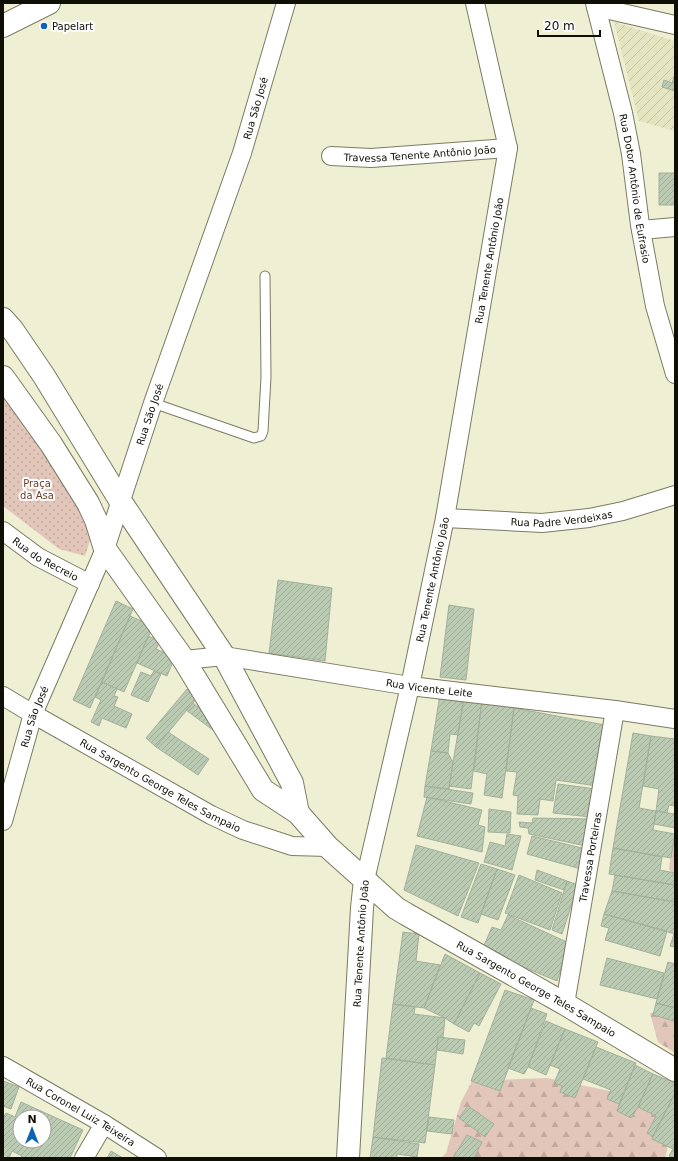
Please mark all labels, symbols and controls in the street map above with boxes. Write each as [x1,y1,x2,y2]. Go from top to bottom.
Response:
scale bar [538,12,600,38]
text: 20 m [544,19,575,33]
marker: Papelart [39,21,49,31]
place label: Papelart [52,21,93,32]
street label: Rua São José [241,76,270,141]
street label: Rua Dotor Antônio de Eufrasio [618,113,652,264]
street label: Travessa Tenente Antônio João [342,143,496,164]
street label: Rua Tenente Antônio João [473,197,505,324]
street label: Rua São José [134,382,165,447]
park label: Praça da Asa [20,478,54,501]
street label: Rua Padre Verdeixas [510,508,613,529]
street label: Rua Tenente Antônio João [414,516,451,643]
street label: Rua do Recreio [11,535,80,583]
street label: Rua Vicente Leite [385,677,473,699]
street label: Rua São José [18,684,50,749]
street label: Rua Sargento George Teles Sampaio [78,736,243,834]
street label: Travessa Porteiras [577,811,603,904]
street label: Rua Tenente Antônio João [351,879,371,1007]
street label: Rua Sargento George Teles Sampaio [455,938,618,1039]
street label: Rua Coronel Luiz Teixeira [24,1075,137,1148]
north arrow [12,1109,52,1149]
text: N [27,1113,37,1126]

